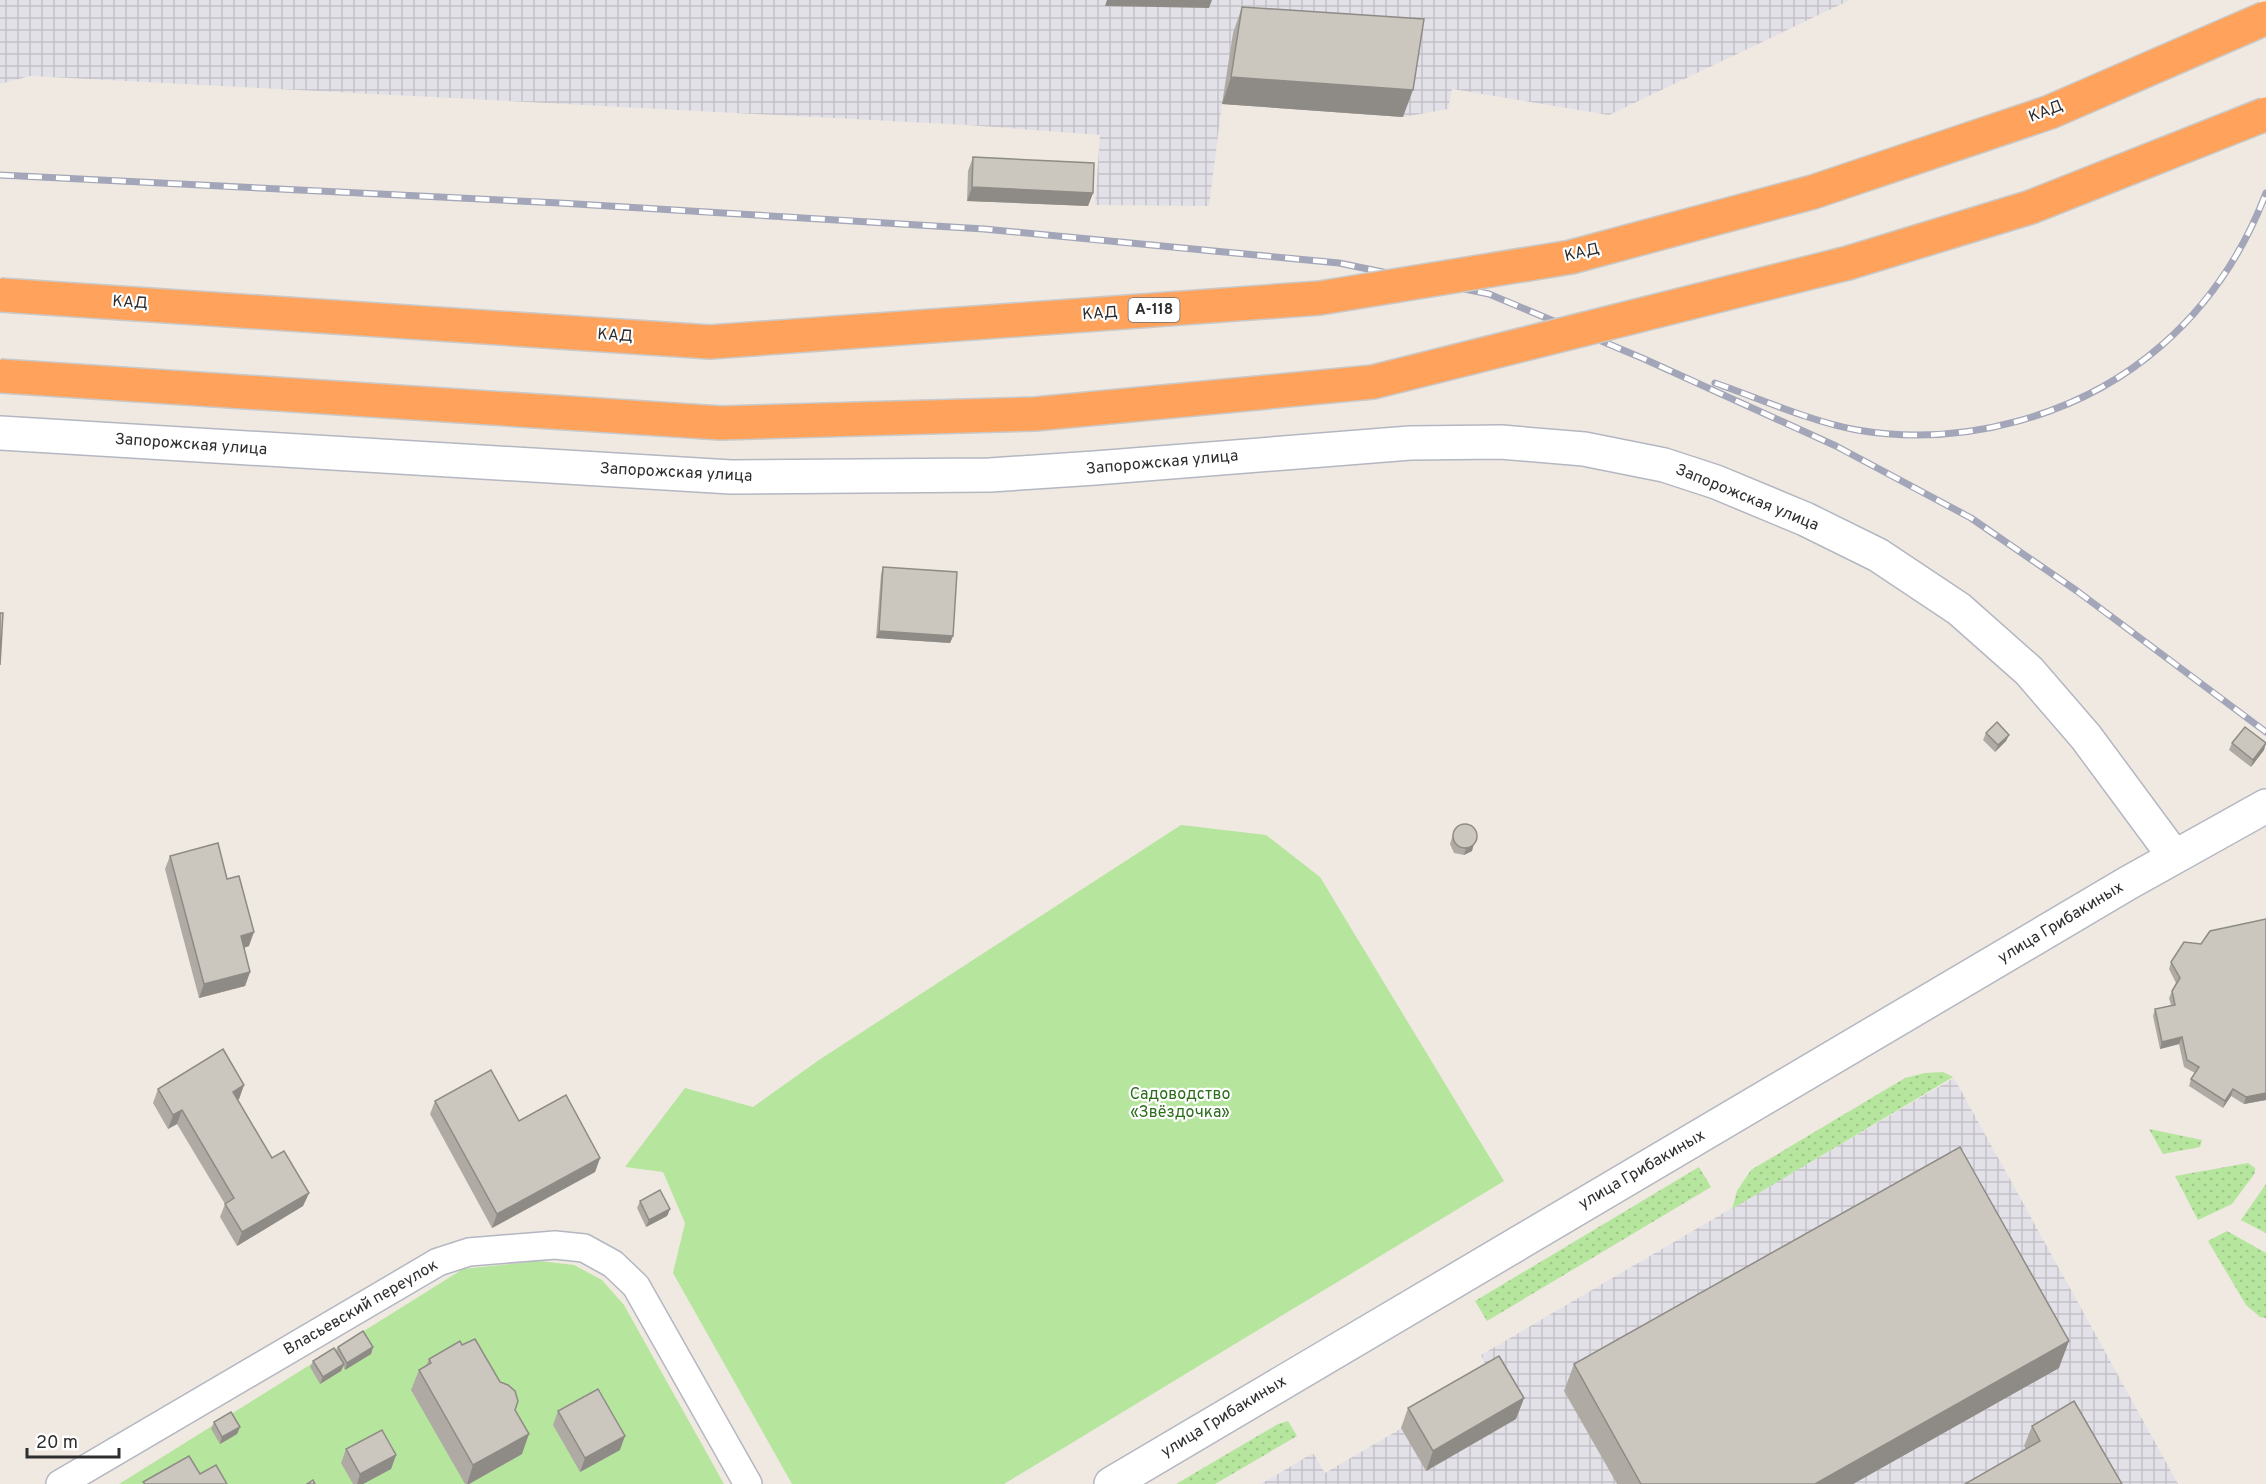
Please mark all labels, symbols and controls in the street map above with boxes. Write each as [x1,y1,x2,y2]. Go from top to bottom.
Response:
street label: КАД [2026,96,2066,128]
street label: КАД [1562,239,1602,267]
street label: КАД [112,292,148,314]
road number: А-118 [1128,298,1180,322]
street label: КАД [1082,303,1118,325]
street label: КАД [597,325,633,347]
street label: Запорожская улица [114,430,268,460]
street label: Запорожская улица [1085,446,1239,480]
street label: Запорожская улица [599,459,753,487]
street label: Запорожская улица [1672,460,1822,536]
street label: улица Грибакиных [1995,878,2127,968]
park label: Садоводство «Звёздочка» [1130,1085,1230,1123]
street label: улица Грибакиных [1575,1126,1709,1214]
street label: Власьевский переулок [280,1256,442,1360]
street label: улица Грибакиных [1158,1372,1290,1462]
scale bar [27,1421,118,1459]
text: 20 m [36,1432,78,1455]

